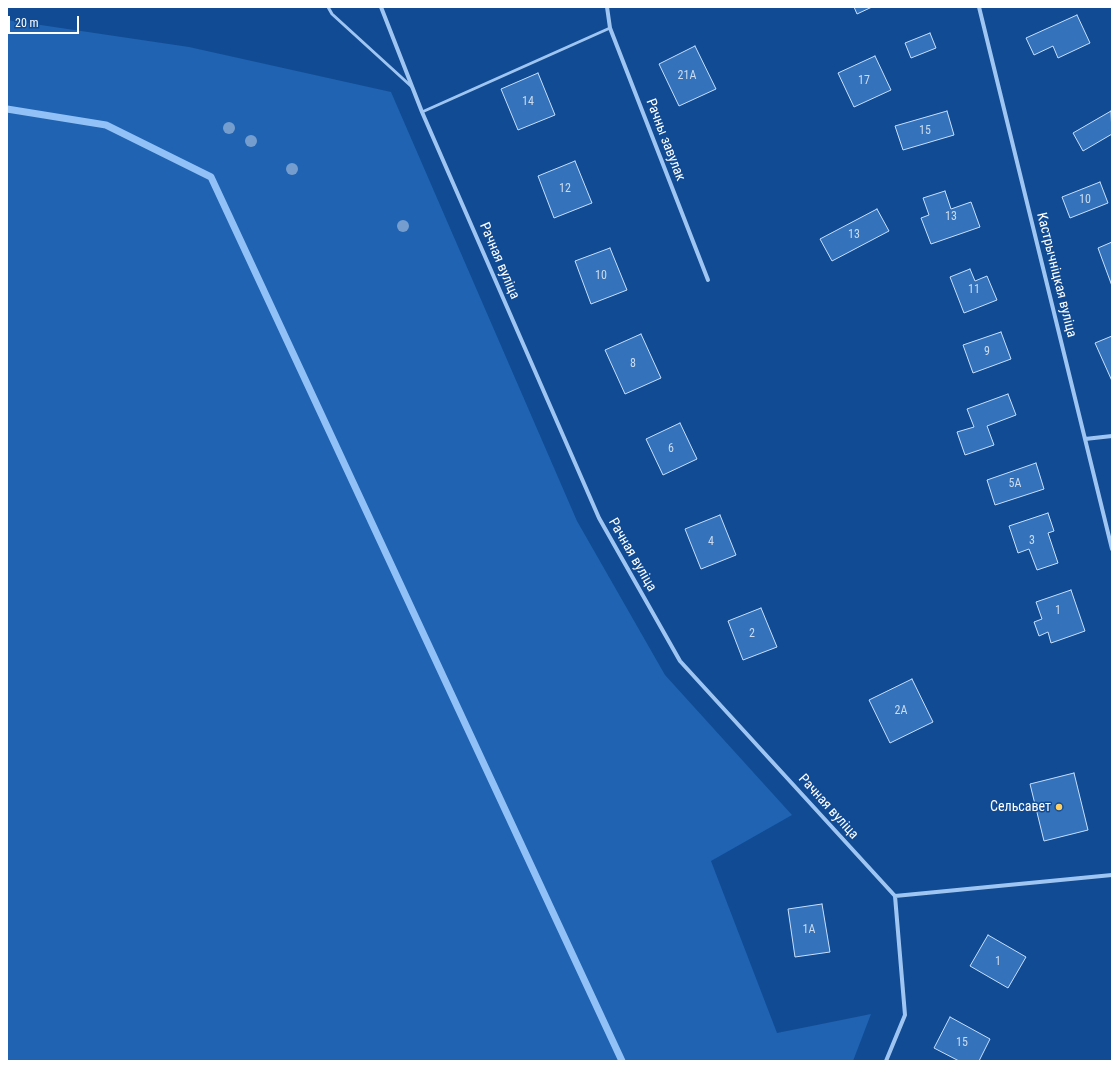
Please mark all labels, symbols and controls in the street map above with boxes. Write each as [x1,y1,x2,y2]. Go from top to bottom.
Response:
scale bar [10,8,81,34]
text: 20 m [15,16,39,30]
house number: 21А [678,69,696,83]
house number: 17 [858,74,870,88]
house number: 14 [522,95,534,109]
street label: Рачны завулак [642,96,688,184]
house number: 15 [919,124,931,138]
house number: 12 [559,182,571,196]
house number: 10 [1079,193,1091,207]
house number: 13 [945,210,957,224]
street label: Кастрычніцкая вуліца [1032,211,1080,339]
street label: Рачная вуліца [475,220,523,302]
house number: 13 [848,228,860,242]
house number: 10 [595,269,607,283]
house number: 11 [968,283,980,297]
house number: 9 [984,345,990,359]
house number: 8 [630,357,636,371]
house number: 6 [668,442,674,456]
house number: 5А [1009,477,1021,491]
street label: Рачная вуліца [604,515,660,595]
house number: 3 [1029,534,1035,548]
house number: 4 [708,535,714,549]
house number: 1 [1055,604,1061,618]
house number: 2 [749,627,755,641]
house number: 2А [895,704,907,718]
street label: Рачная вуліца [794,771,862,843]
place label: Сельсавет [990,799,1051,815]
marker: Сельсавет [1054,802,1064,812]
house number: 1А [803,923,815,937]
house number: 1 [995,955,1001,969]
house number: 15 [956,1036,968,1050]

